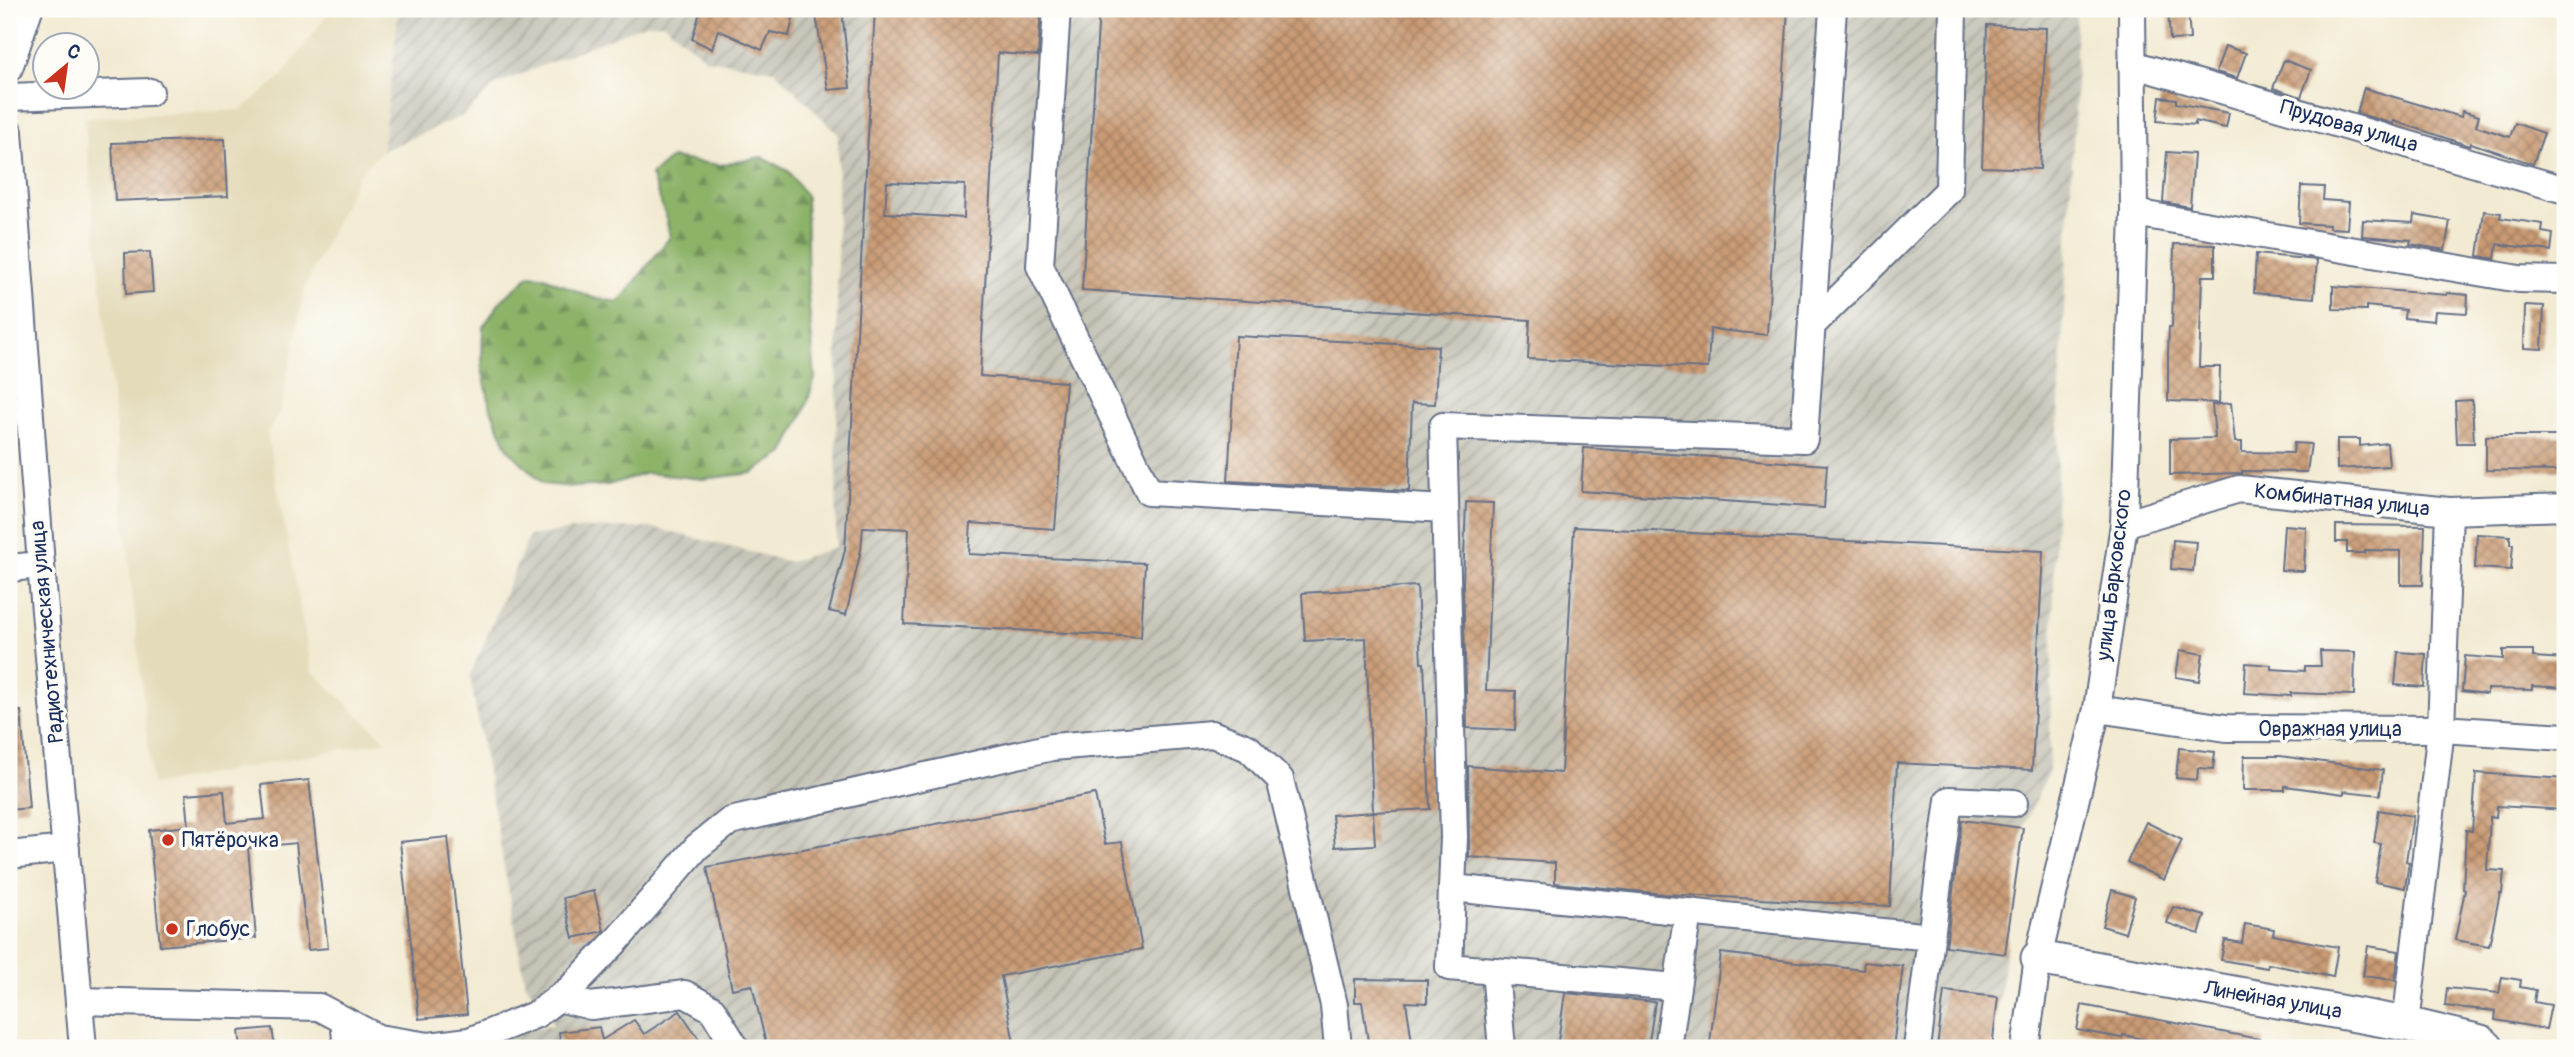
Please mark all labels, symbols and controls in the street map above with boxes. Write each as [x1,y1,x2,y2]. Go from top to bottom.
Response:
north arrow [32,32,102,102]
text: С [63,39,85,65]
street label: Прудовая улица [2277,93,2421,159]
street label: Комбинатная улица [2253,477,2431,523]
street label: улица Барковского [2090,488,2138,663]
street label: Радиотехническая улица [24,519,70,745]
street label: Овражная улица [2258,716,2402,743]
place label: Пятёрочка [182,827,279,854]
marker: Пятёрочка [160,832,176,848]
place label: Глобус [186,916,250,943]
marker: Глобус [164,921,180,937]
street label: Линейная улица [2201,974,2344,1025]

